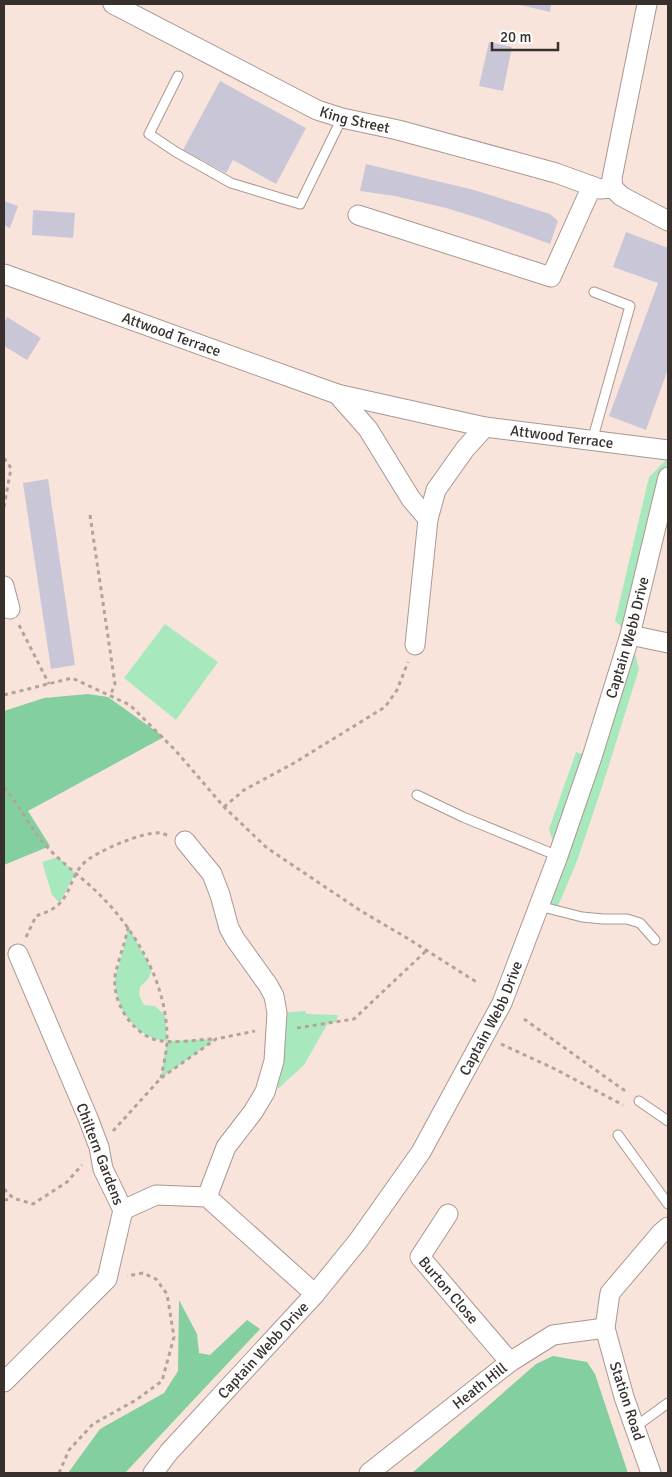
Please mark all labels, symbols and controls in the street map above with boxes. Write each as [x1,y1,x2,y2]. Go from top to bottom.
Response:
scale bar [492,20,558,52]
text: 20 m [500,28,531,46]
street label: King Street [317,102,391,137]
street label: Attwood Terrace [120,308,223,360]
street label: Attwood Terrace [509,421,614,452]
street label: Captain Webb Drive [602,575,653,701]
street label: Captain Webb Drive [455,958,526,1079]
street label: Chiltern Gardens [72,1100,128,1208]
street label: Burton Close [415,1253,482,1327]
street label: Captain Webb Drive [214,1298,312,1402]
street label: Heath Hill [449,1359,511,1413]
street label: Station Road [606,1359,648,1443]

